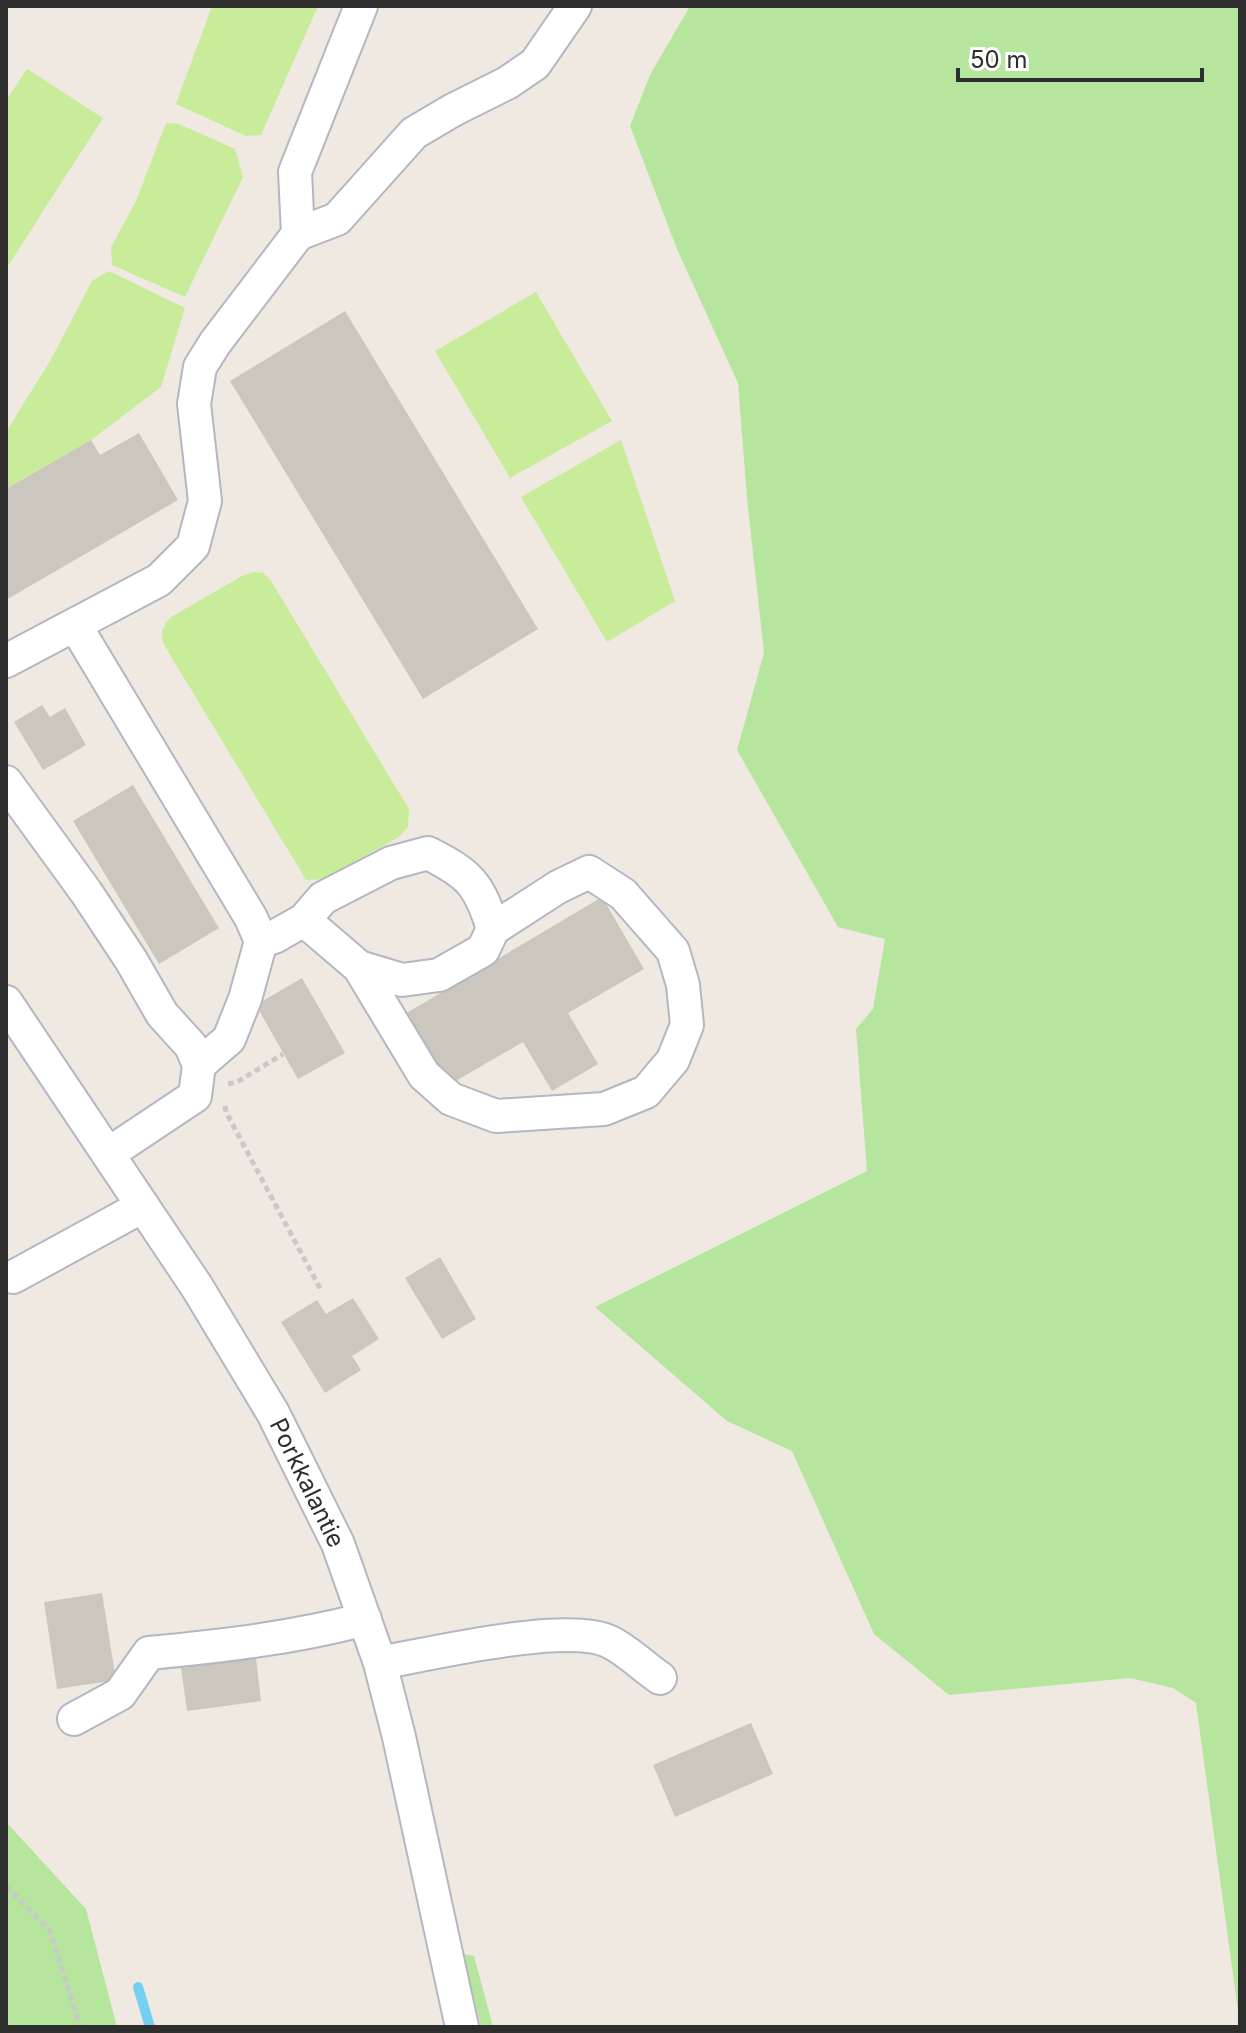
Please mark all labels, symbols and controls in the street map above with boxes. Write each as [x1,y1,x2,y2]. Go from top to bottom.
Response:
scale bar [958,32,1202,82]
text: 50 m [970,45,1028,74]
street label: Porkkalantie [264,1414,351,1552]

